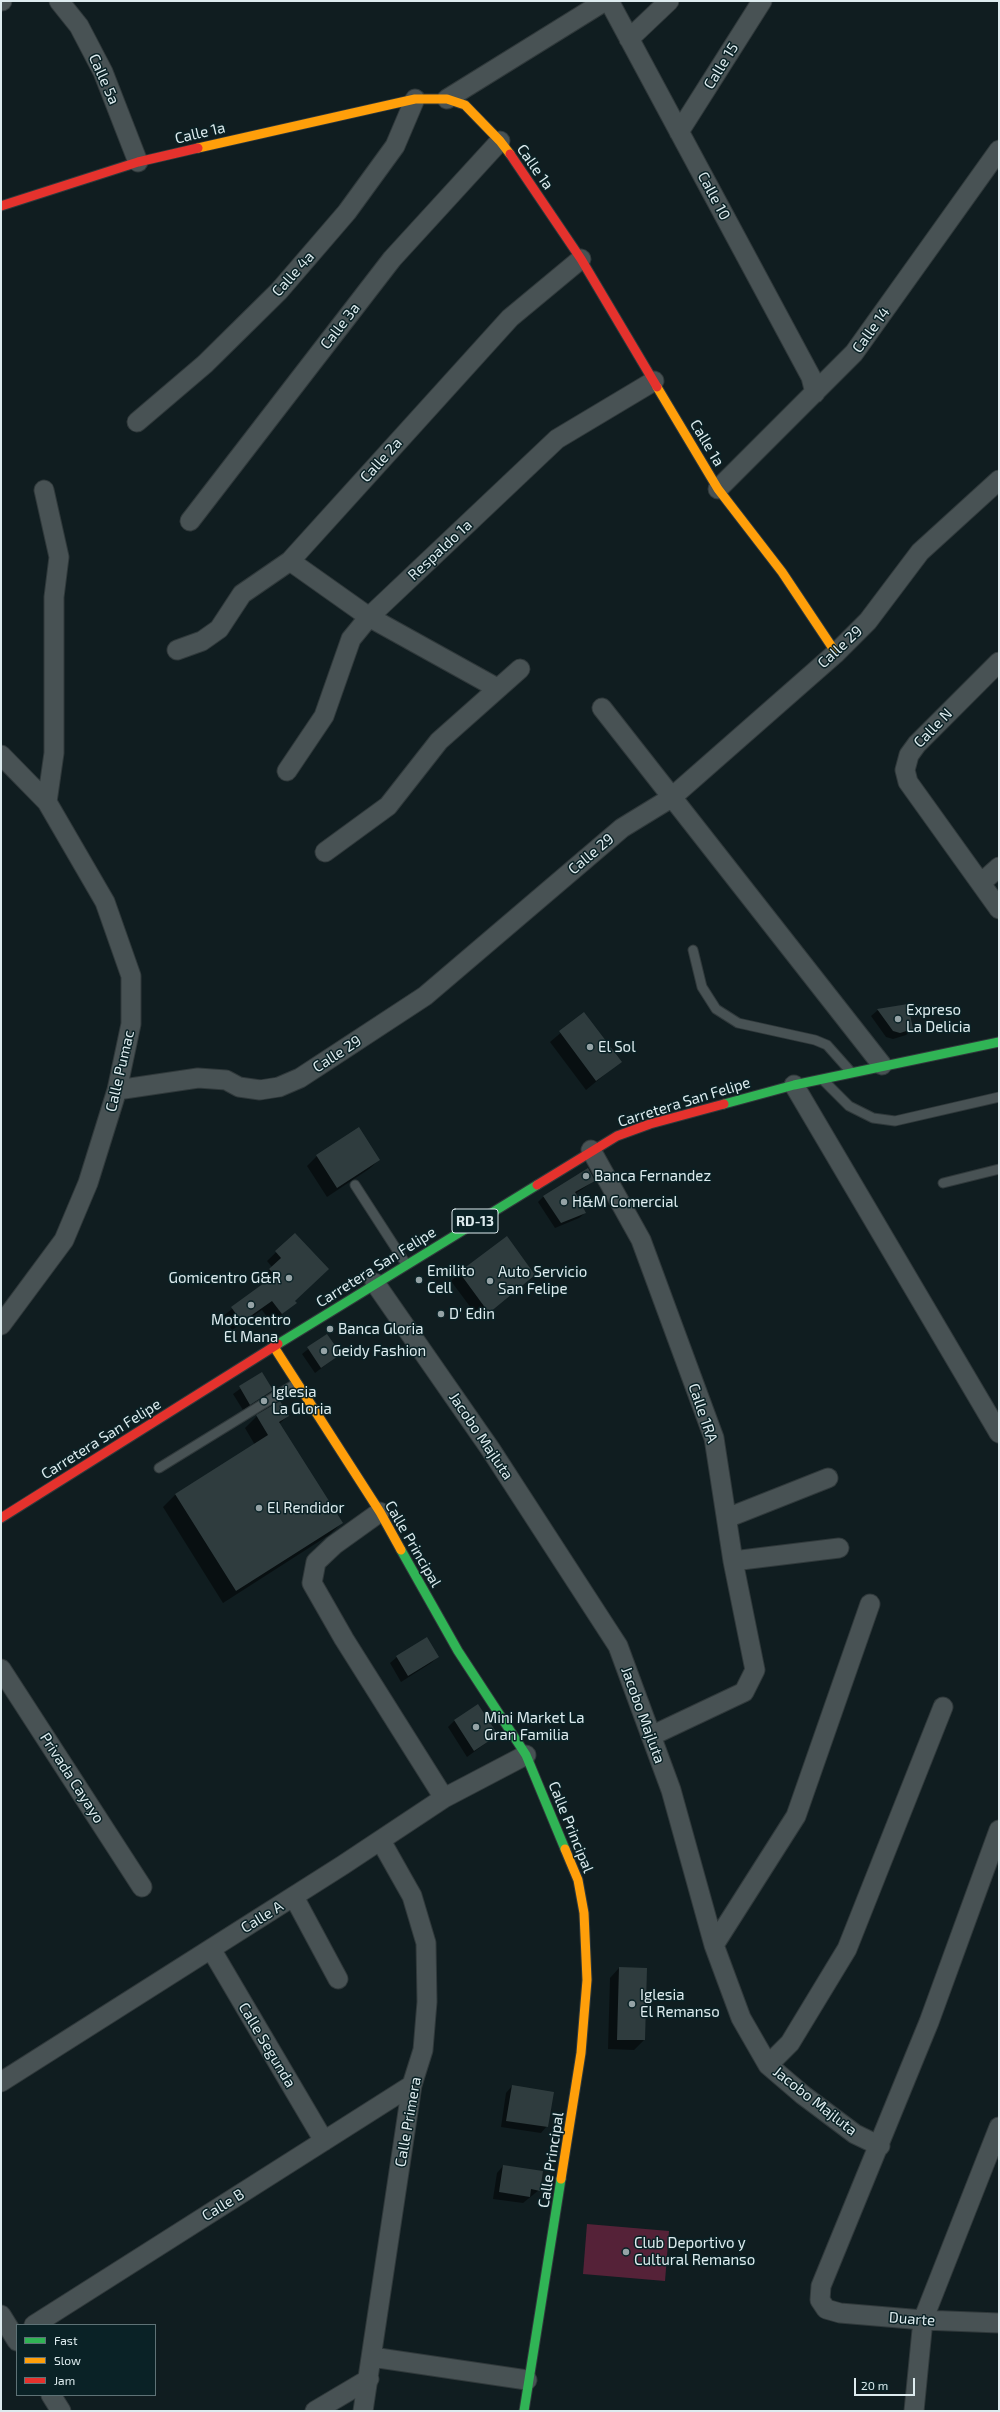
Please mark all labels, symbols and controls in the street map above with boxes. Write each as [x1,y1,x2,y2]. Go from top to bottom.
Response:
street label: Calle 15 [700,40,742,92]
street label: Calle 5a [85,51,123,107]
street label: Calle 1a [173,118,227,148]
street label: Calle 1a [513,141,557,193]
street label: Calle 10 [694,169,734,223]
street label: Calle 4a [268,248,318,300]
street label: Calle 3a [316,299,364,353]
street label: Calle 14 [848,304,894,356]
street label: Calle 1a [686,416,728,470]
street label: Calle 2a [356,434,406,486]
street label: Respaldo 1a [404,516,476,584]
street label: Calle 29 [814,622,866,672]
street label: Calle N [910,705,956,751]
street label: Calle 29 [564,830,618,878]
place label: Expreso La Delicia [906,1001,971,1036]
marker: Expreso La Delicia [893,1014,903,1024]
street label: Calle Pumac [102,1028,138,1114]
street label: Calle 29 [309,1032,365,1076]
place label: El Sol [598,1038,636,1056]
marker: El Sol [585,1042,595,1052]
street label: Carretera San Felipe [616,1073,752,1131]
place label: Banca Fernandez [594,1167,711,1185]
marker: Banca Fernandez [581,1171,591,1181]
place label: H&M Comercial [572,1193,678,1211]
marker: H&M Comercial [559,1197,569,1207]
road number: RD-13 [452,1209,498,1233]
street label: Carretera San Felipe [313,1223,439,1311]
place label: Emilito Cell [427,1262,475,1297]
place label: Auto Servicio San Felipe [498,1263,587,1298]
place label: Gomicentro G&R [169,1269,281,1287]
marker: Gomicentro G&R [284,1273,294,1283]
marker: Emilito Cell [414,1275,424,1285]
marker: Auto Servicio San Felipe [485,1276,495,1286]
marker: Motocentro El Mana [246,1300,256,1310]
place label: D' Edin [449,1305,495,1323]
marker: D' Edin [436,1309,446,1319]
place label: Motocentro El Mana [211,1311,291,1346]
place label: Banca Gloria [338,1320,424,1338]
marker: Banca Gloria [325,1324,335,1334]
place label: Geidy Fashion [332,1342,426,1360]
marker: Geidy Fashion [319,1346,329,1356]
street label: Calle 1RA [684,1381,722,1445]
place label: Iglesia La Gloria [272,1383,332,1418]
street label: Jacobo Majluta [445,1389,517,1483]
street label: Carretera San Felipe [38,1395,164,1483]
marker: Iglesia La Gloria [259,1396,269,1406]
street label: Calle Principal [381,1498,445,1590]
place label: El Rendidor [267,1499,345,1517]
marker: El Rendidor [254,1503,264,1513]
street label: Jacobo Majluta [617,1664,669,1766]
place label: Mini Market La Gran Familia [484,1709,585,1744]
marker: Mini Market La Gran Familia [471,1722,481,1732]
street label: Privada Cayayo [36,1729,108,1827]
street label: Calle Principal [545,1779,597,1875]
street label: Calle A [238,1897,286,1937]
place label: Iglesia El Remanso [640,1986,720,2021]
street label: Calle Segunda [235,1999,299,2091]
marker: Iglesia El Remanso [627,1999,637,2009]
street label: Jacobo Majluta [769,2063,861,2139]
street label: Calle Primera [391,2076,425,2168]
street label: Calle Principal [535,2111,567,2209]
street label: Calle B [199,2185,247,2225]
place label: Club Deportivo y Cultural Remanso [634,2234,755,2269]
marker: Club Deportivo y Cultural Remanso [621,2247,631,2257]
street label: Duarte [888,2308,936,2330]
legend [16,2324,156,2396]
text: Fast [54,2333,77,2347]
text: Slow [54,2353,81,2367]
scale bar [856,2370,917,2396]
text: Jam [54,2373,75,2387]
text: 20 m [861,2378,888,2392]

